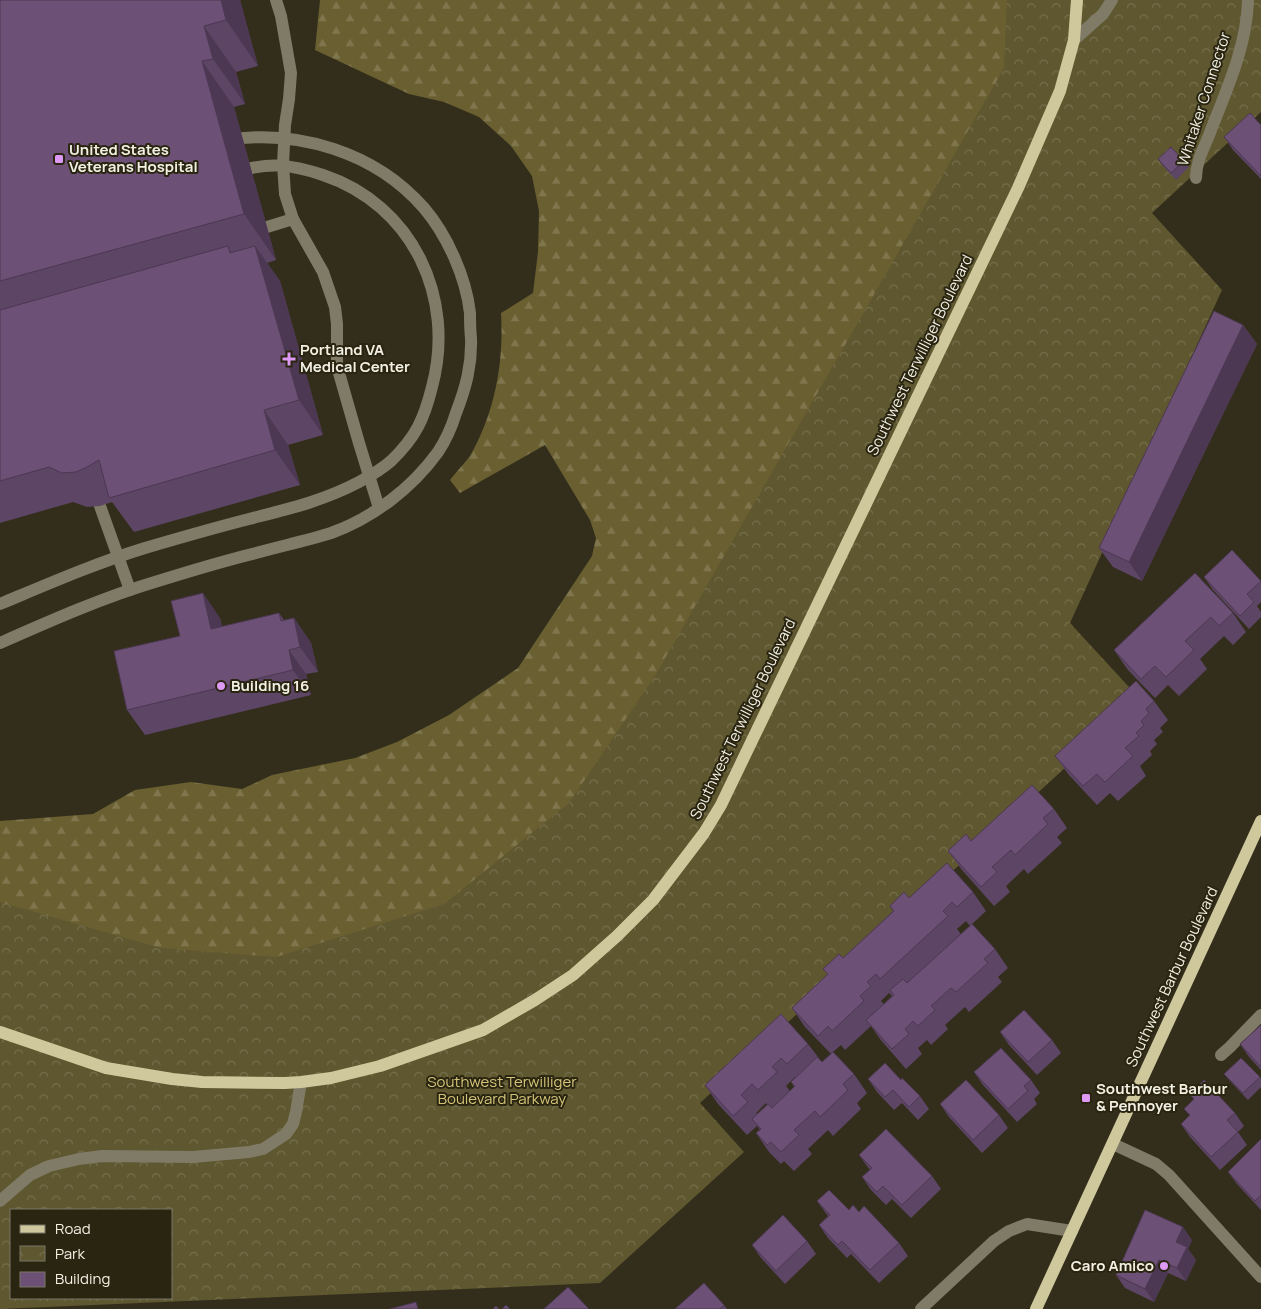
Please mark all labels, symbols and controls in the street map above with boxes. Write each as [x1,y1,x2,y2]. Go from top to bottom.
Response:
street label: Whitaker Connector [1172,29,1235,169]
place label: United States Veterans Hospital [69,139,198,177]
marker: United States Veterans Hospital [53,153,65,165]
street label: Southwest Terwilliger Boulevard [862,251,977,459]
place label: Portland VA Medical Center [300,339,410,377]
marker: Portland VA Medical Center [282,352,296,366]
street label: Southwest Terwilliger Boulevard [685,615,800,823]
place label: Building 16 [231,675,309,696]
marker: Building 16 [215,680,227,692]
street label: Southwest Barbur Boulevard [1120,883,1223,1070]
park label: Southwest Terwilliger Boulevard Parkway [427,1071,577,1109]
place label: Southwest Barbur & Pennoyer [1096,1078,1227,1116]
marker: Southwest Barbur & Pennoyer [1080,1092,1092,1104]
legend [10,1209,172,1299]
text: Road [55,1218,91,1239]
text: Park [55,1243,85,1264]
place label: Caro Amico [1071,1255,1154,1276]
marker: Caro Amico [1158,1260,1170,1272]
text: Building [55,1268,110,1289]

